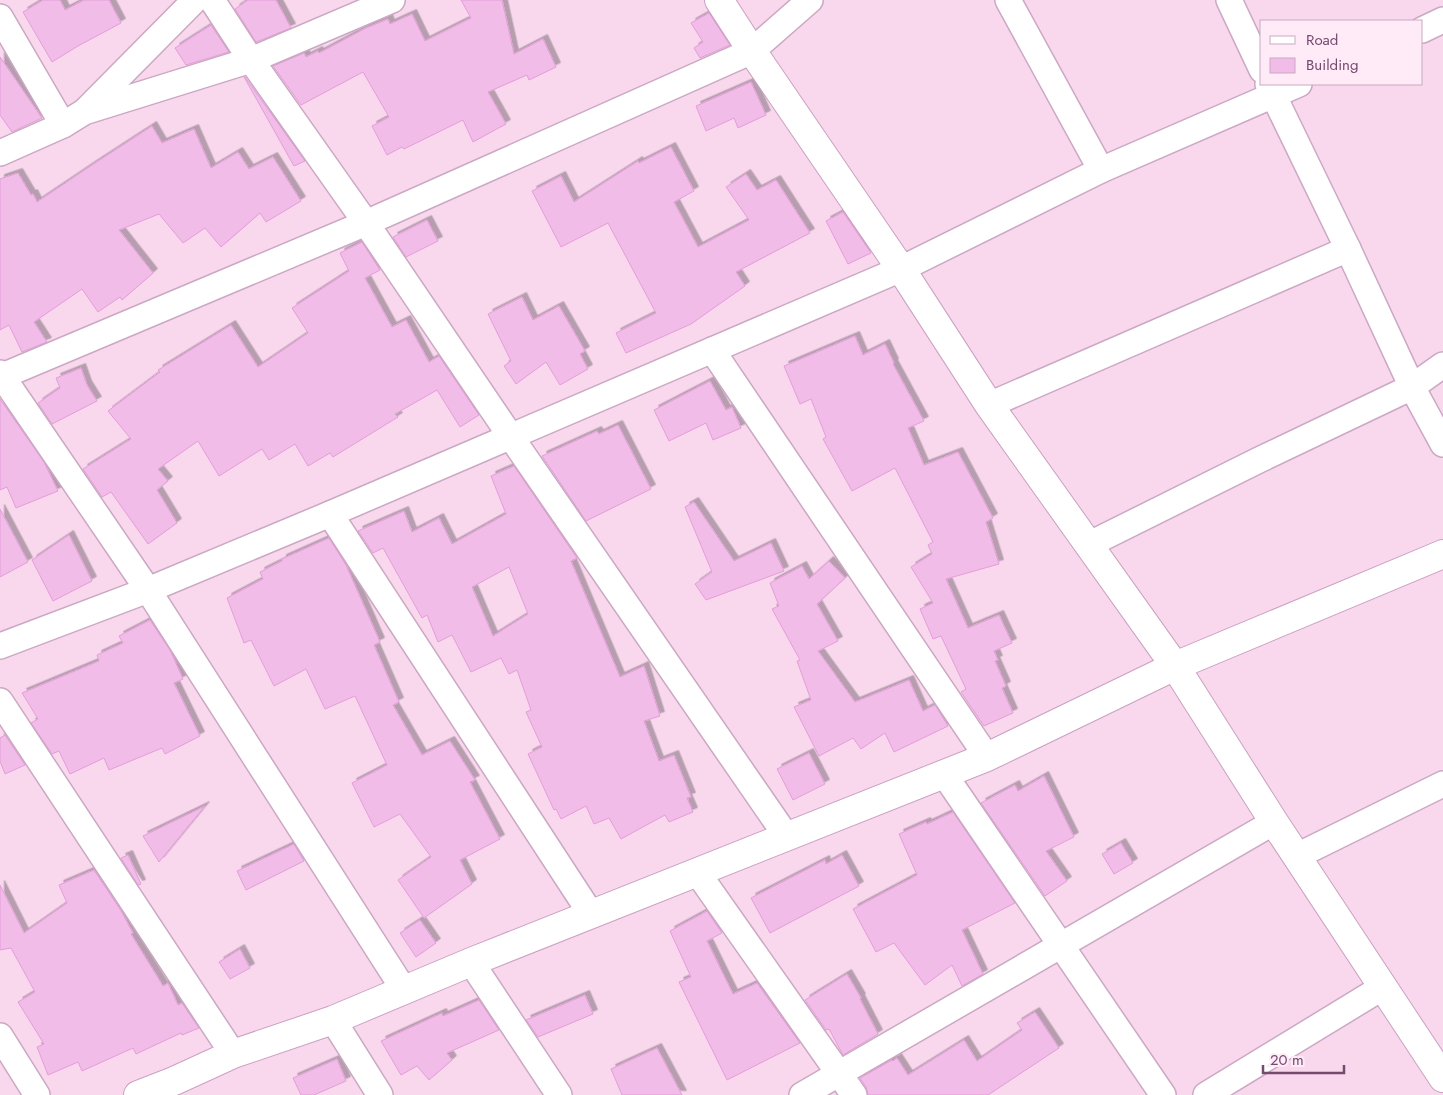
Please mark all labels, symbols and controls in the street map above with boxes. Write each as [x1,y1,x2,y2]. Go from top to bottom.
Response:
legend [1260,20,1423,85]
text: Road [1306,29,1338,51]
text: Building [1306,54,1358,76]
scale bar [1263,1042,1344,1074]
text: 20 m [1270,1049,1304,1071]

